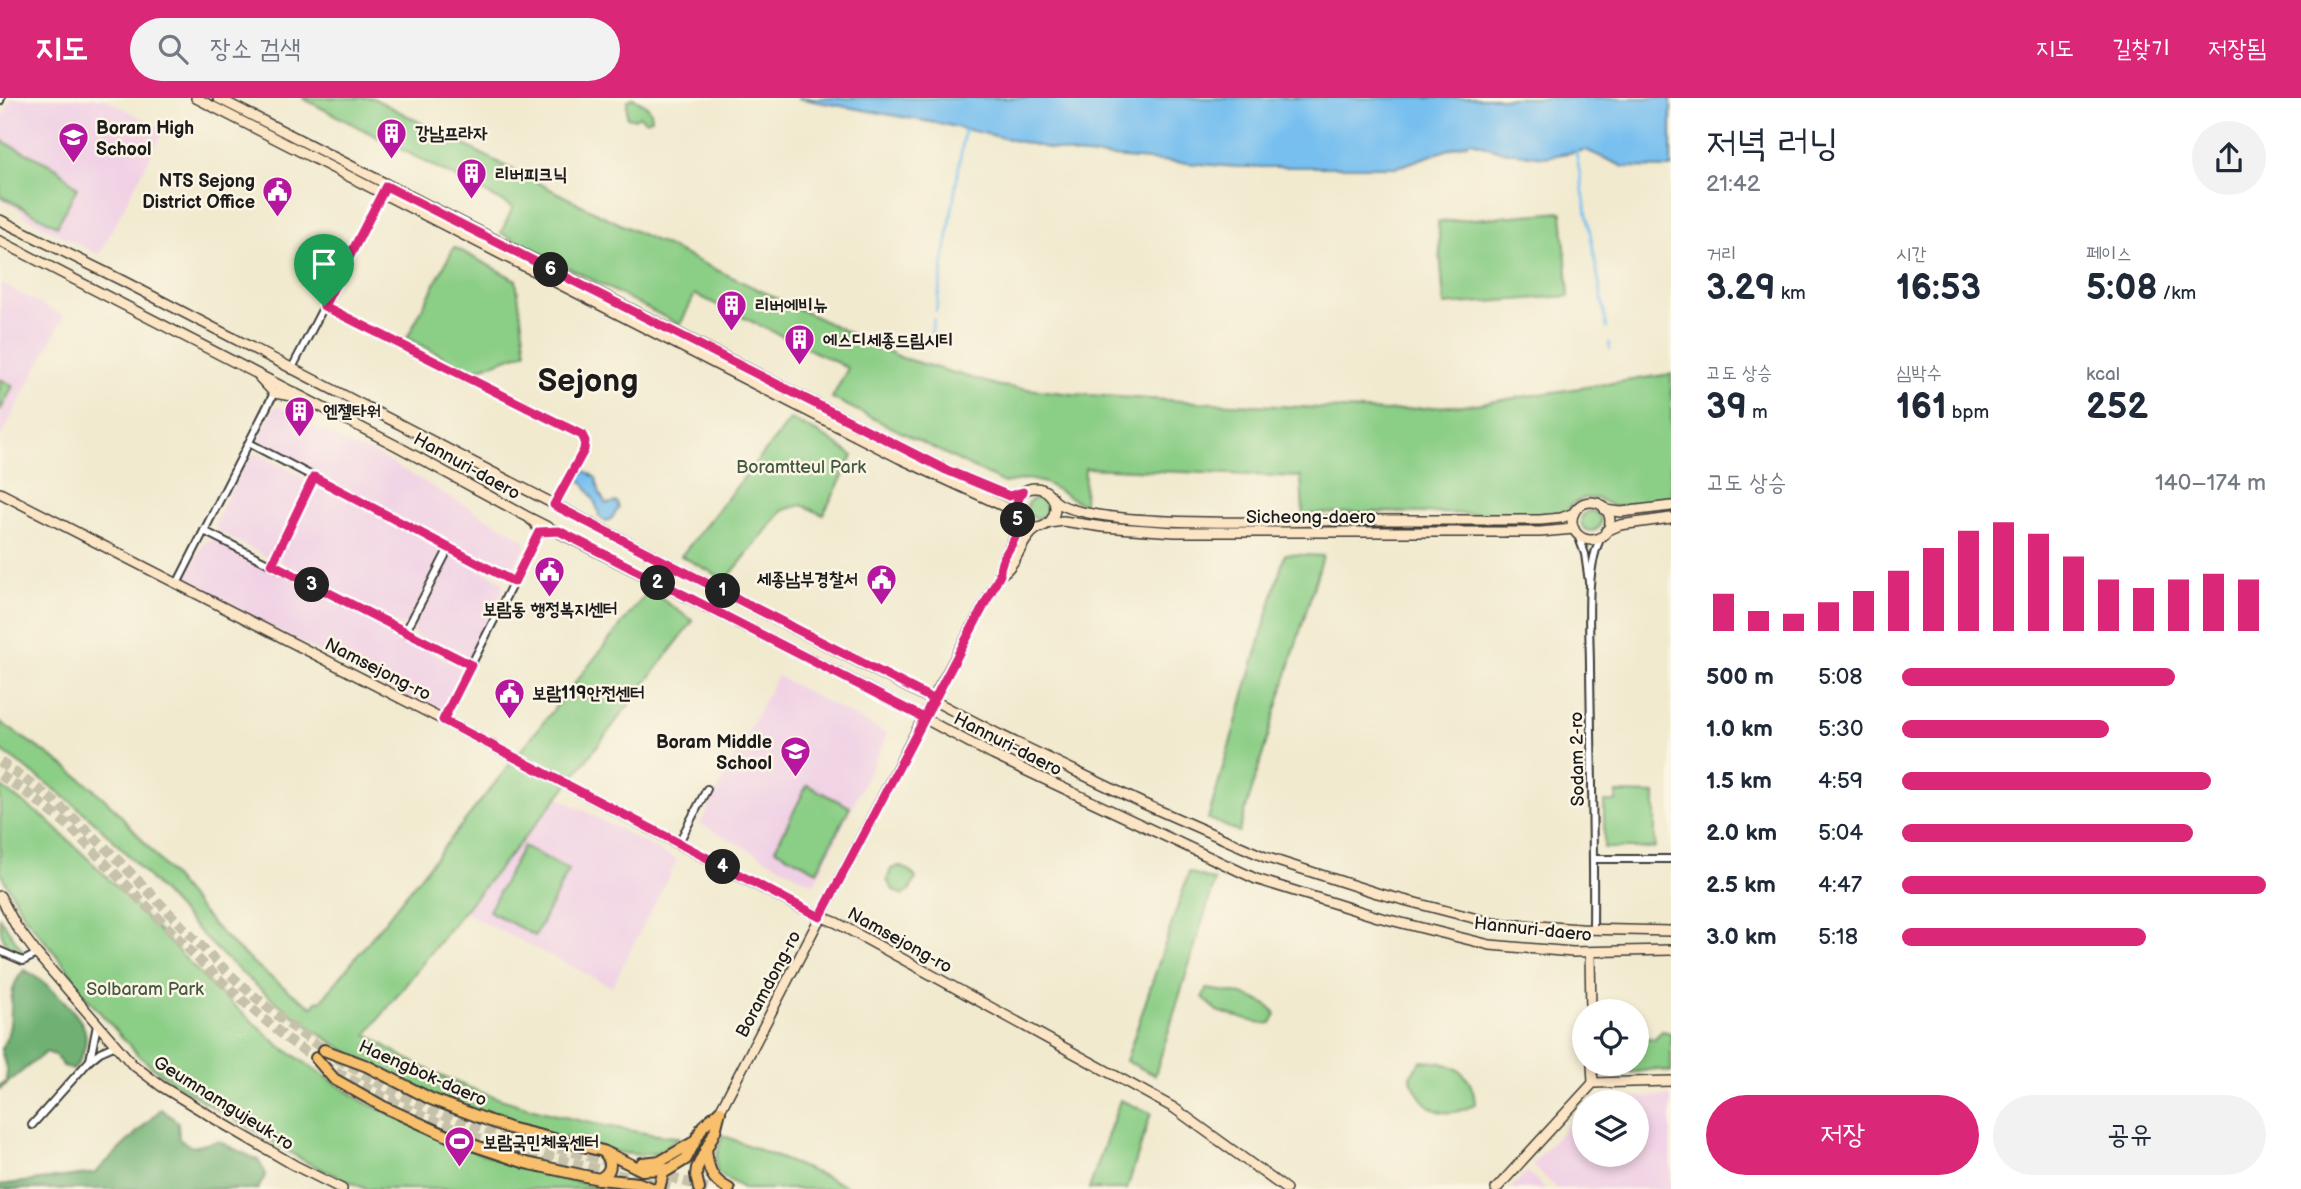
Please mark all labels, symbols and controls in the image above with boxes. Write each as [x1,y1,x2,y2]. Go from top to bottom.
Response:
search box [130,18,620,81]
text: 지도 [35,29,88,69]
icon: search [154,30,192,68]
text: 장소 검색 [210,34,301,65]
text: 지도 [2036,34,2074,63]
text: 길찾기 [2112,34,2170,63]
text: 저장됨 [2208,34,2266,63]
building icon: 강남프라자 [375,116,409,160]
place label: Boram High School [96,118,194,160]
school or university icon: Boram High School [56,121,90,165]
text: 저녁 러닝 [1706,121,1839,166]
button: share [2192,121,2266,195]
place label: 강남프라자 [415,123,488,144]
building icon: 리버피크닉 [455,157,489,201]
place label: 리버피크닉 [495,164,567,185]
text: 21:42 [1706,170,1760,198]
place label: NTS Sejong District Office [142,171,255,213]
public building icon: NTS Sejong District Office [261,174,295,218]
pin [294,234,354,306]
text: 거리 [1706,243,1737,266]
text: 시간 [1896,243,1927,266]
text: 페이스 [2086,243,2132,266]
icon: arrive [305,245,343,283]
pin: 6 [534,252,568,288]
text: 6 [545,258,556,281]
text: 3.29 [1706,267,1776,310]
text: 16:53 [1896,267,1981,310]
text: 5:08 [2086,267,2157,310]
text: km [1776,282,1806,305]
text: /km [2157,282,2196,305]
building icon: 리버에비뉴 [715,288,749,332]
place label: 리버에비뉴 [755,295,828,316]
building icon: 에스디세종드림시티 [783,323,817,367]
place label: 에스디세종드림시티 [823,330,953,351]
district label: Sejong [538,362,638,401]
text: 고도 상승 [1706,362,1772,385]
text: 심박수 [1896,362,1942,385]
text: kcal [2086,363,2120,386]
text: 39 [1706,386,1747,429]
text: 161 [1896,386,1947,429]
text: 252 [2086,386,2148,429]
building icon: 엔젤타워 [283,394,317,438]
place label: 엔젤타워 [323,401,381,422]
text: m [1747,401,1768,424]
text: bpm [1947,401,1989,424]
street label: Hannuri-daero [410,429,524,504]
park label: Boramtteul Park [736,457,866,478]
text: 고도 상승 [1706,469,1786,497]
text: 140–174 m [2155,469,2266,497]
pin: 5 [1000,502,1036,538]
street label: Sicheong-daero [1246,507,1376,528]
text: 5 [1012,508,1023,531]
public building icon: 보람동 행정복지센터 [533,554,567,598]
public building icon: 세종남부경찰서 [864,562,898,606]
pin: 2 [640,566,676,601]
pin: 3 [294,568,330,602]
place label: 세종남부경찰서 [757,569,858,590]
text: 2 [652,571,663,594]
text: 3 [306,573,317,596]
pin: 1 [706,574,740,608]
text: 1 [719,579,727,602]
place label: 보람동 행정복지센터 [482,599,618,620]
street label: Namsejong-ro [321,634,434,705]
text: 500 m [1706,663,1774,691]
text: 5:08 [1818,663,1863,691]
public building icon: 보람119안전센터 [492,676,526,720]
place label: 보람119안전센터 [532,683,645,704]
street label: Hannuri-daero [950,708,1065,781]
street label: Sodam 2-ro [1566,711,1589,807]
text: 1.0 km [1706,715,1773,743]
text: 5:30 [1818,715,1864,743]
place label: Boram Middle School [656,732,772,774]
school or university icon: Boram Middle School [778,735,812,779]
text: 1.5 km [1706,767,1772,795]
text: 4:59 [1818,767,1863,795]
text: 2.0 km [1706,819,1777,847]
text: 5:04 [1818,819,1863,847]
pin: 4 [706,850,740,884]
text: 4 [717,855,728,878]
text: 2.5 km [1706,871,1776,899]
text: 4:47 [1818,871,1862,899]
street label: Namsejong-ro [844,903,956,978]
street label: Hannuri-daero [1473,913,1593,946]
text: 3.0 km [1706,923,1777,951]
text: 5:18 [1818,923,1858,951]
street label: Boramdong-ro [732,927,805,1041]
park label: Solbaram Park [86,979,204,1000]
map controls [1572,999,1649,1167]
button: locate [1572,999,1649,1076]
street label: Haengbok-daero [356,1036,490,1111]
street label: Geumnamgujeuk-ro [150,1052,298,1155]
button: layers [1572,1090,1649,1167]
button: 저장 [1706,1095,1979,1175]
button: 공유 [1993,1095,2266,1175]
sports icon: 보람국민체육센터 [443,1125,477,1169]
place label: 보람국민체육센터 [483,1132,599,1153]

